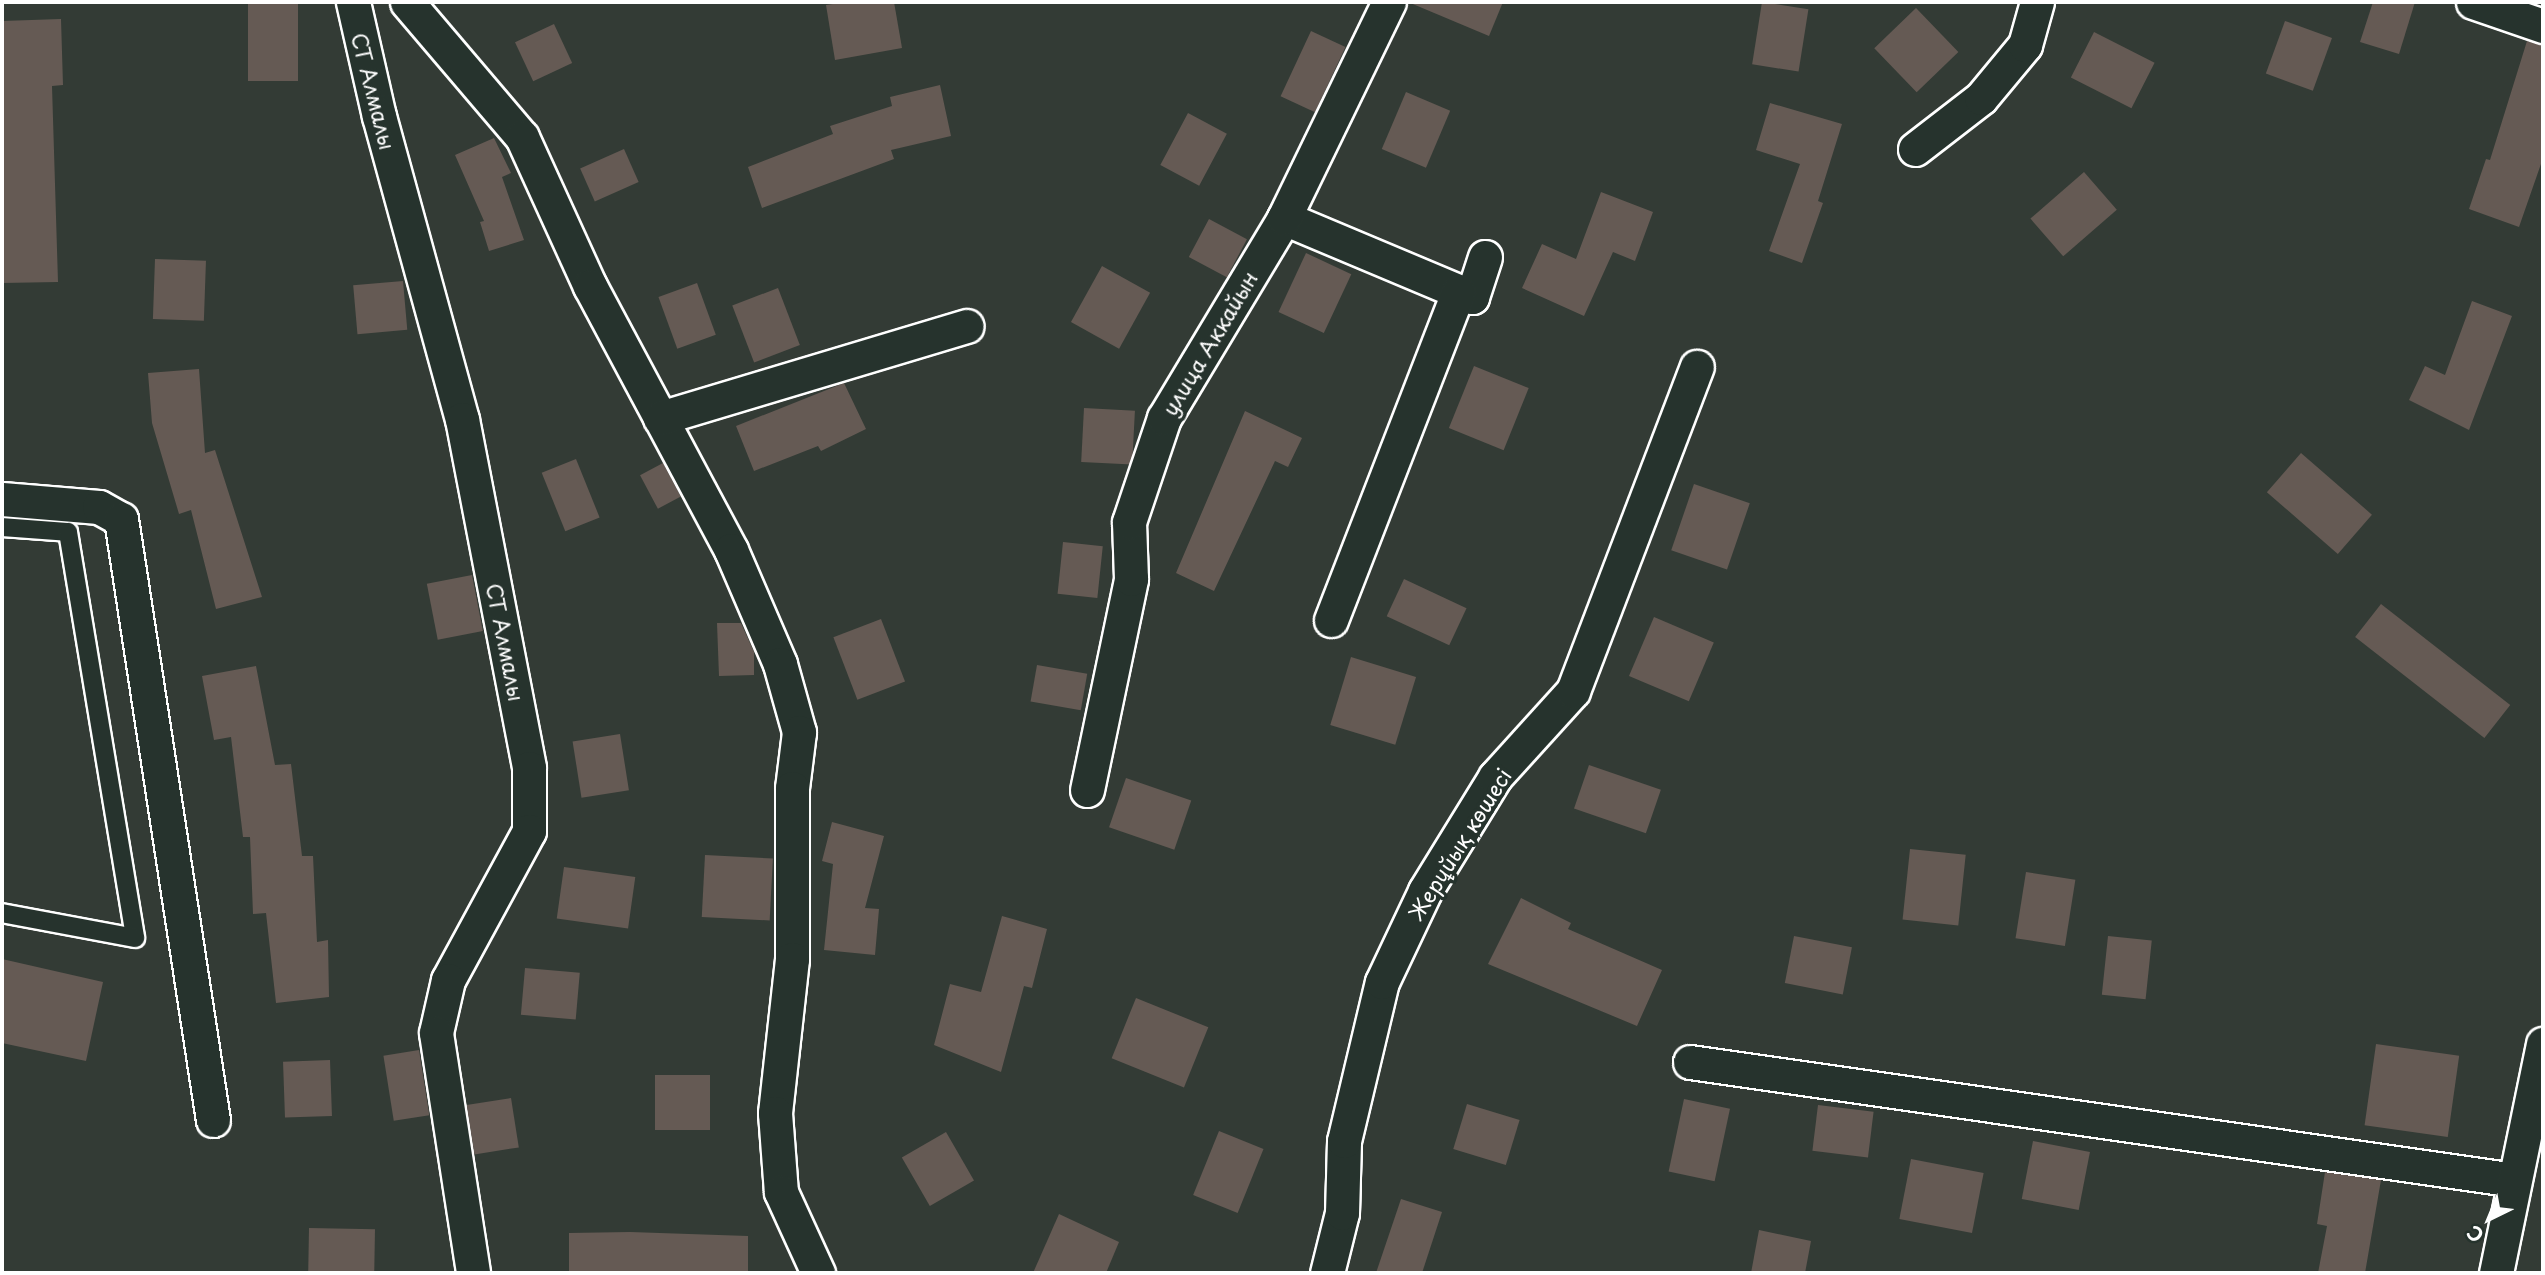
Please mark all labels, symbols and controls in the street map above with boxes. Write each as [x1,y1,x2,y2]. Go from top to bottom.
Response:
street label: СТ Алмалы [347,30,401,152]
street label: улица Аккайын [1156,266,1262,420]
street label: СТ Алмалы [482,581,530,703]
street label: Жерұйық көшесі [1402,763,1516,925]
north arrow [2454,1184,2524,1254]
text: С [2460,1219,2489,1249]

